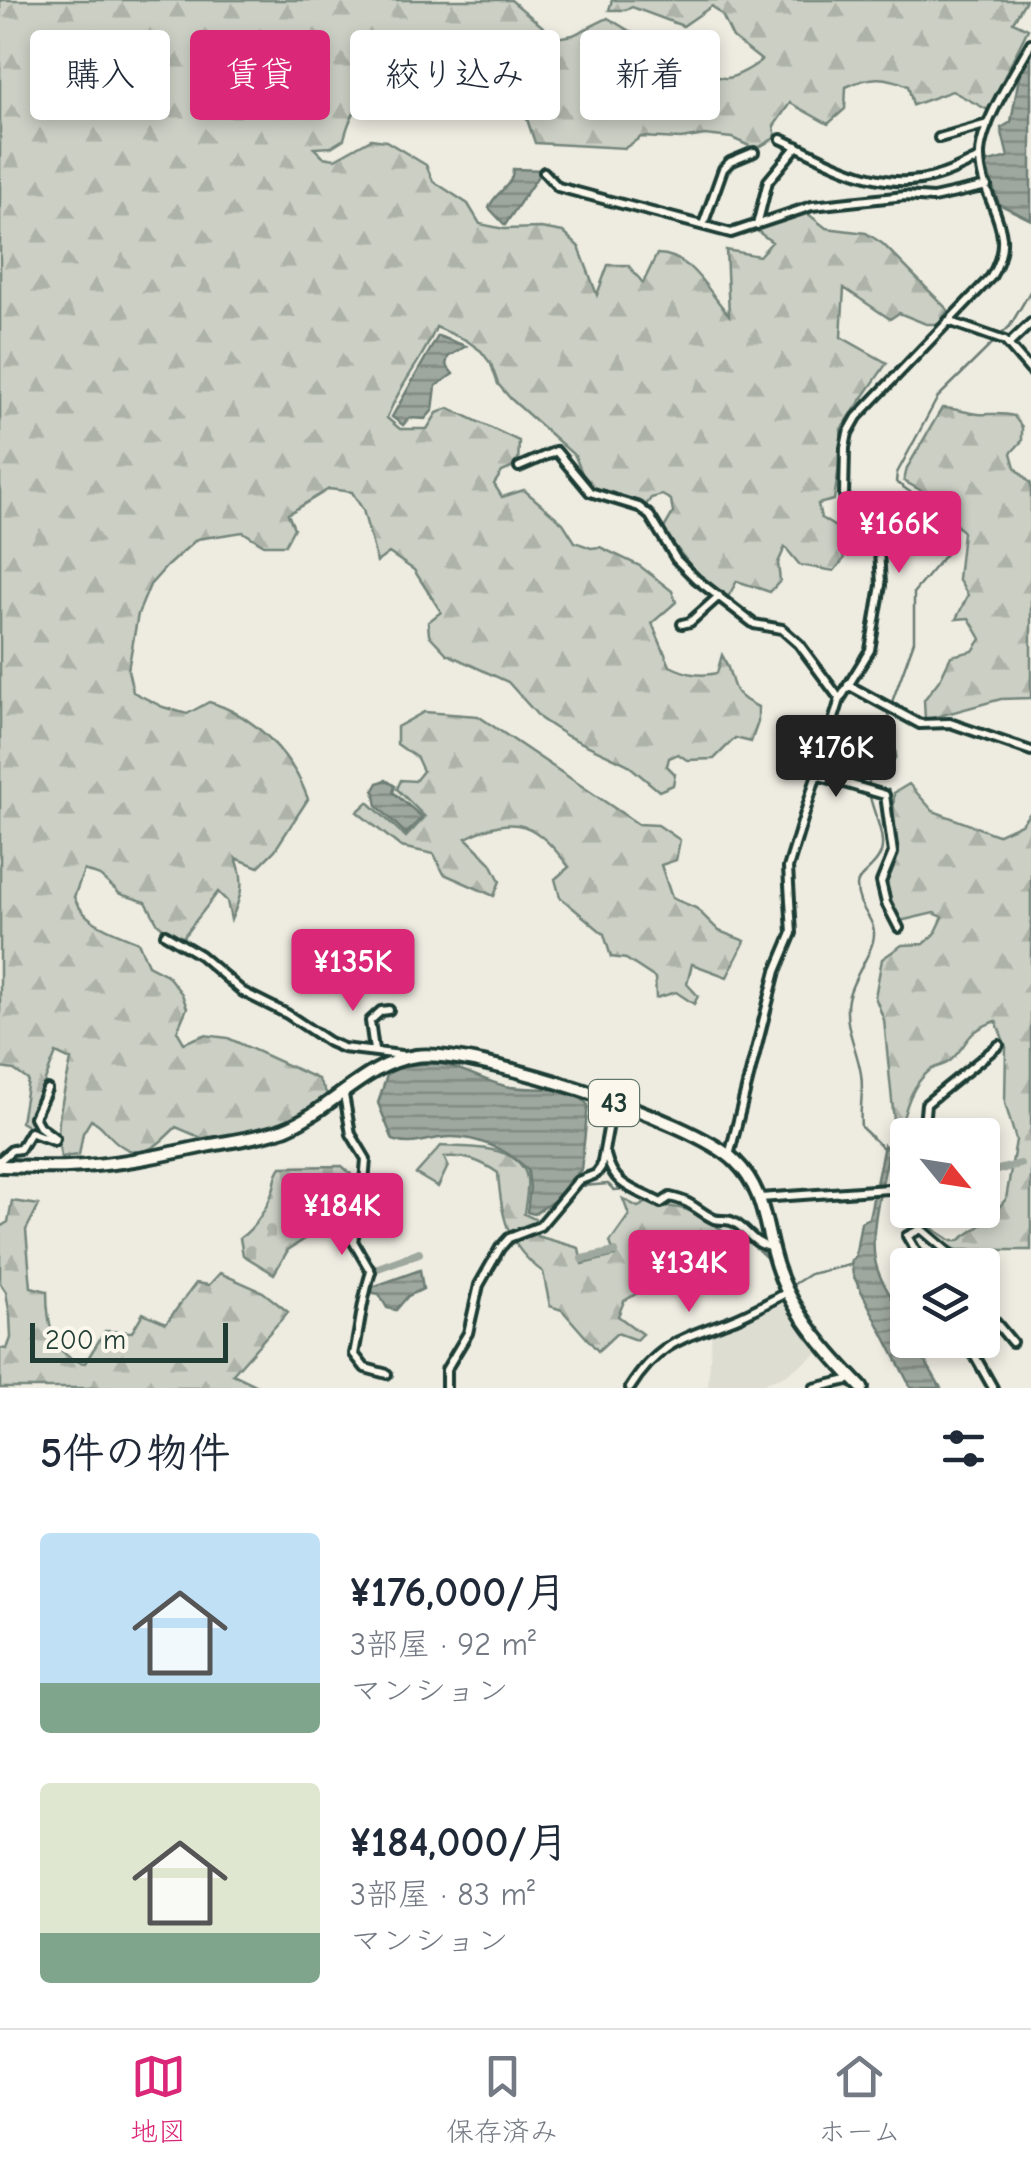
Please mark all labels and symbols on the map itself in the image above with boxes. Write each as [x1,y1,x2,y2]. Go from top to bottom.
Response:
pin: ¥166K [829,491,969,576]
pin: ¥176K [766,715,906,800]
pin: ¥135K [283,929,423,1014]
road number: 43 [589,1080,639,1126]
north arrow [890,1118,1000,1228]
pin: ¥184K [272,1173,412,1258]
pin: ¥134K [619,1230,759,1315]
scale bar [30,1318,228,1362]

